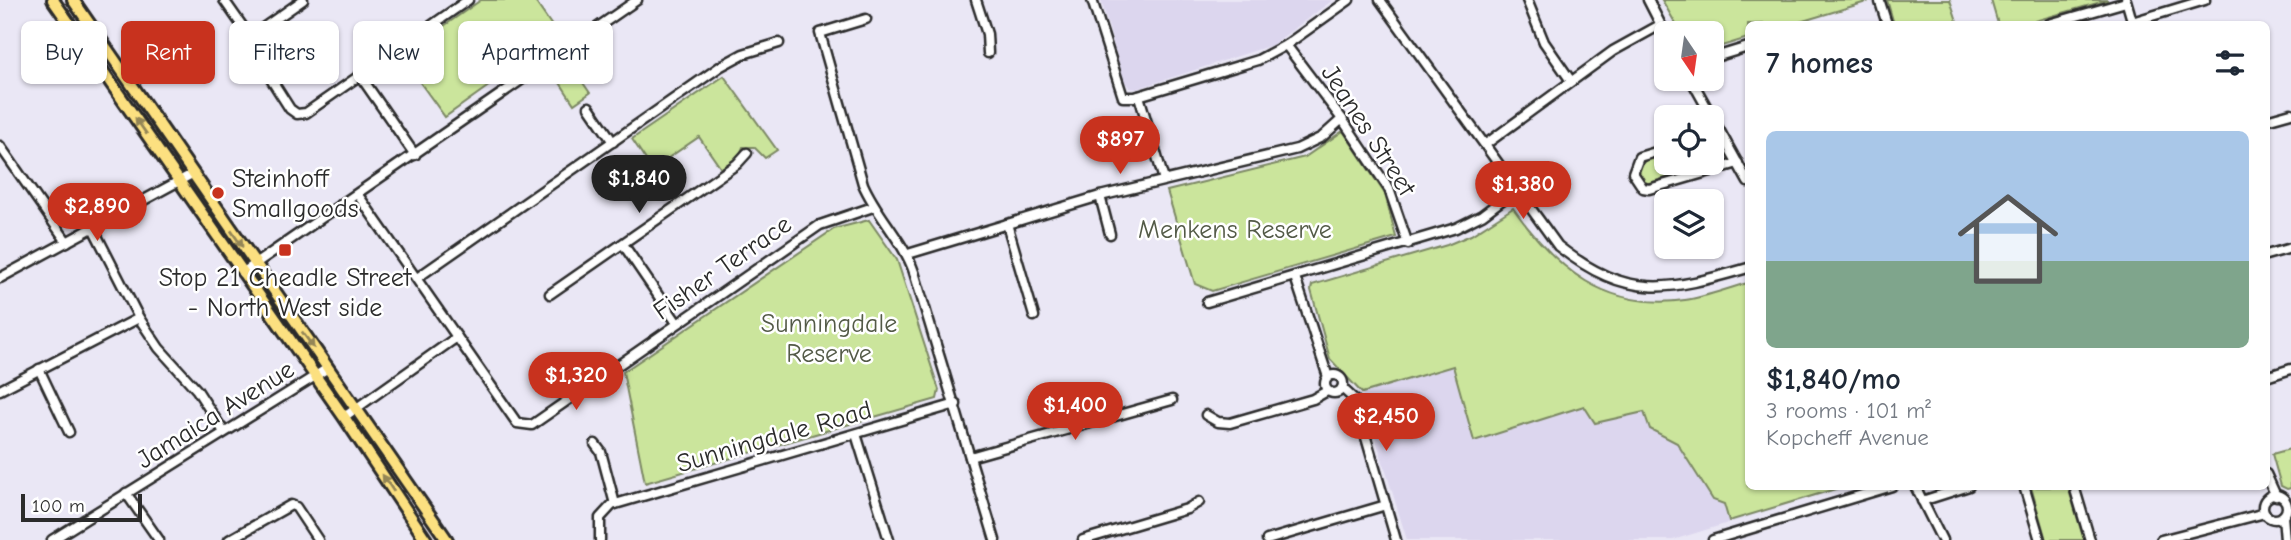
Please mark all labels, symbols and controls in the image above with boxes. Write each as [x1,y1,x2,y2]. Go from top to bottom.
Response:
chip: Buy [21,21,107,84]
chip: Rent [121,21,215,84]
chip: Filters [229,21,339,84]
chip: New [353,21,444,84]
chip: Apartment [458,21,613,84]
north arrow [1654,21,1724,91]
map controls [1654,21,1724,259]
icon: filters [2211,44,2249,82]
text: 7 homes [1766,46,1873,81]
street label: Jeanes Street [1315,59,1423,203]
button: locate [1654,105,1724,175]
pin: $897 [1079,116,1161,176]
one-way arrow [134,117,148,135]
text: $897 [1096,125,1144,152]
pin: $1,840 [582,156,696,215]
pin: $1,380 [1466,162,1580,221]
place label: Steinhoff Smallgoods [232,164,359,224]
text: $1,840 [608,164,671,191]
text: $1,380 [1491,170,1555,197]
icon: home [1945,176,2071,302]
pin: $2,890 [40,184,154,243]
marker: Steinhoff Smallgoods [210,185,226,201]
button: layers [1654,189,1724,259]
text: $2,890 [64,192,130,219]
street label: Fisher Terrace [648,209,797,326]
park label: Menkens Reserve [1138,215,1332,245]
one-way arrow [230,230,244,248]
marker: Stop 21 Cheadle Street - North West side [277,242,293,258]
place label: Stop 21 Cheadle Street - North West side [159,263,413,323]
park label: Sunningdale Reserve [761,309,897,369]
one-way arrow [301,331,315,349]
pin: $1,320 [519,352,633,412]
street label: Jamaica Avenue [131,354,300,475]
text: $1,320 [544,361,608,388]
text: $1,840/mo [1766,362,1901,397]
pin: $1,400 [1018,382,1132,442]
text: $1,400 [1043,391,1107,418]
pin: $2,450 [1329,393,1443,453]
street label: Sunningdale Road [673,395,875,479]
text: 3 rooms · 101 m² [1766,397,1931,424]
text: $2,450 [1353,402,1419,429]
text: Kopcheff Avenue [1766,424,1929,451]
one-way arrow [382,473,395,493]
scale bar [21,491,142,523]
text: 100 m [32,495,85,517]

